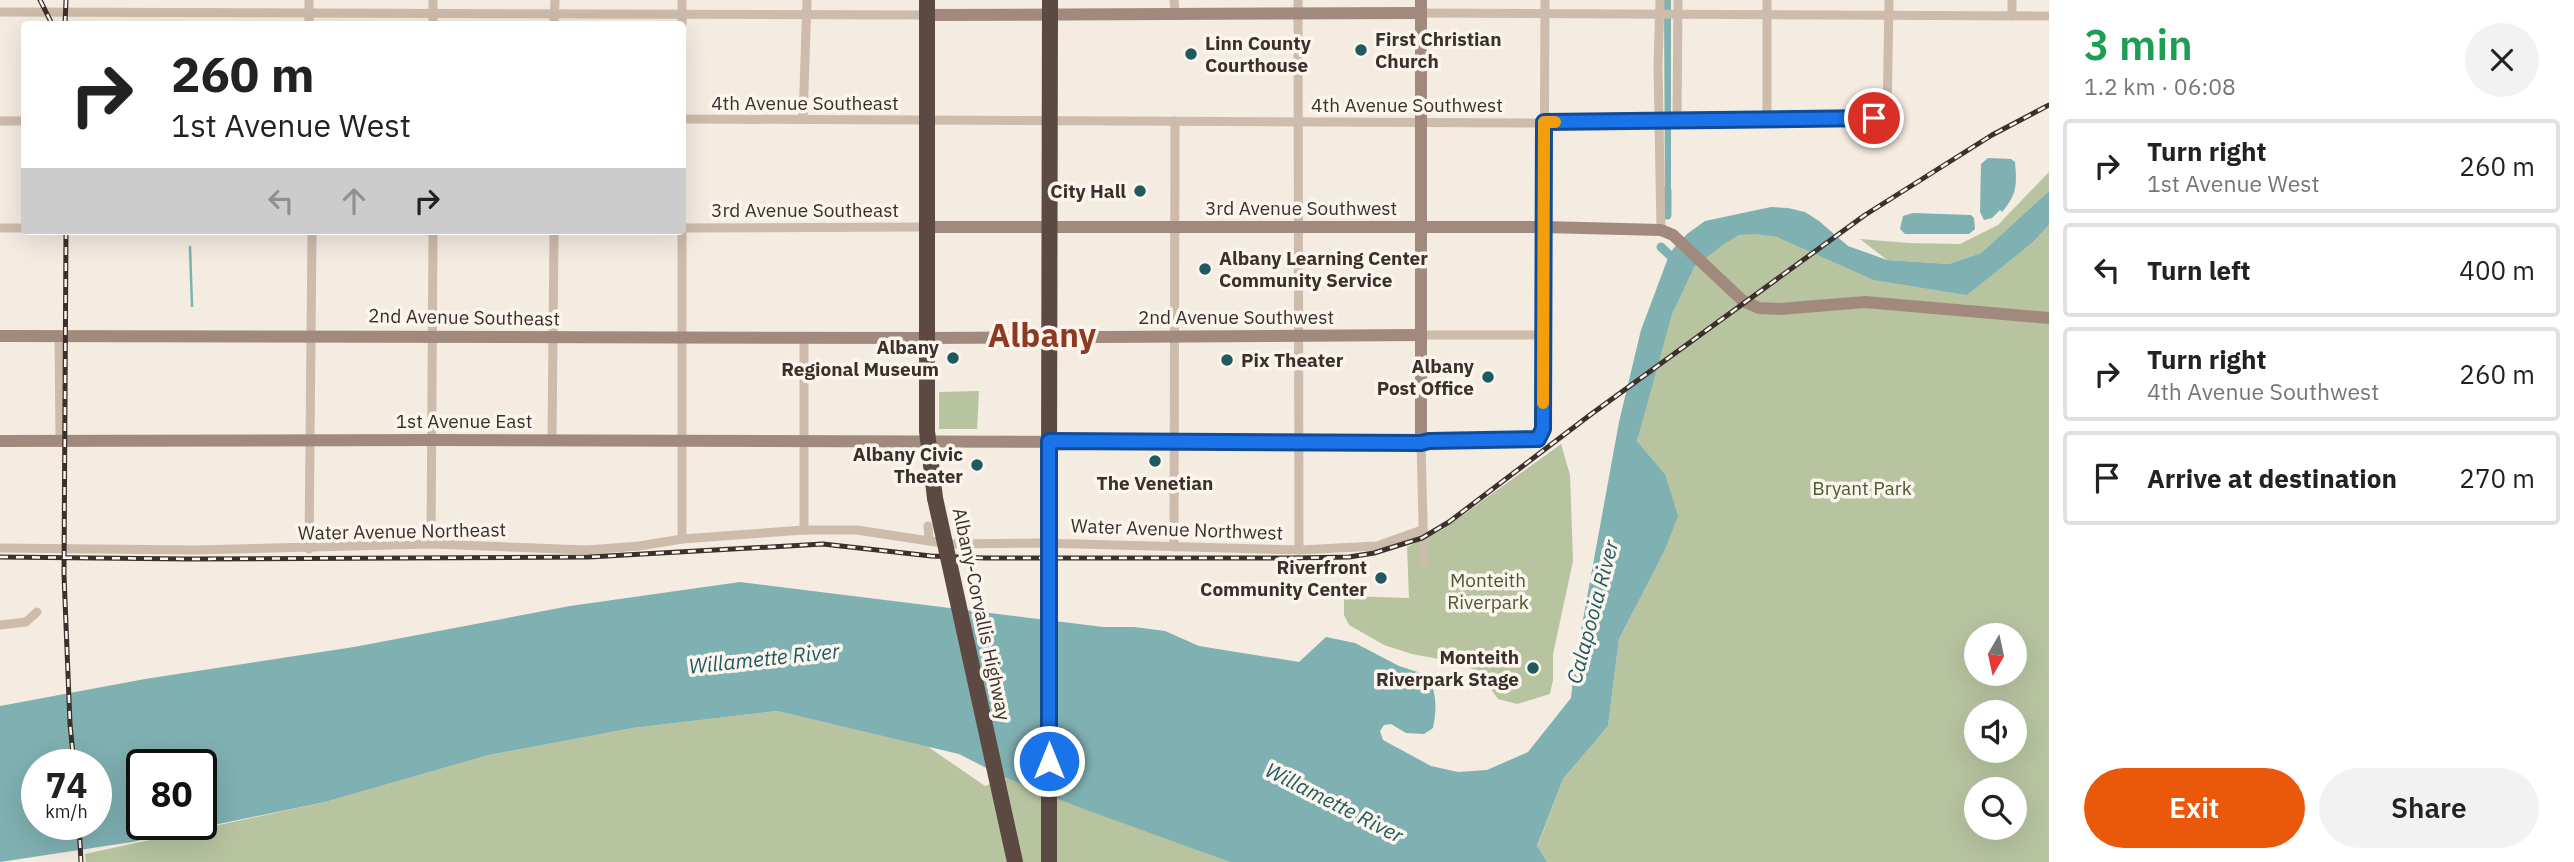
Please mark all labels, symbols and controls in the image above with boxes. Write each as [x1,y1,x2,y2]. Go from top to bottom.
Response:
text: 3 min [2084,17,2193,72]
button: close [2465,23,2539,97]
place label: First Christian Church [1375,27,1501,73]
place label: Linn County Courthouse [1205,31,1312,77]
text: 260 m [171,42,315,105]
marker: First Christian Church [1353,42,1369,58]
marker: Linn County Courthouse [1183,46,1199,62]
icon: right [56,49,147,140]
text: 1.2 km · 06:08 [2084,71,2236,101]
pin [1844,88,1904,148]
street label: 4th Avenue Southeast [711,91,899,115]
street label: 4th Avenue Southwest [1311,93,1503,117]
icon: arrive [1855,99,1893,137]
text: 1st Avenue West [171,104,411,146]
text: Turn right [2147,134,2266,168]
icon: right [2088,147,2126,185]
text: 260 m [2459,149,2535,183]
text: 1st Avenue West [2147,168,2319,198]
place label: City Hall [1050,179,1126,203]
icon: left [262,182,300,220]
icon: ahead [335,182,373,220]
icon: right [408,182,446,220]
marker: City Hall [1132,183,1148,199]
street label: 3rd Avenue Southwest [1205,196,1397,220]
street label: 3rd Avenue Southeast [711,198,899,222]
place label: Albany Learning Center Community Service [1219,246,1428,292]
icon: left [2088,251,2126,289]
text: Turn left [2147,253,2250,287]
text: 400 m [2459,253,2535,287]
marker: Albany Learning Center Community Service [1197,261,1213,277]
street label: 2nd Avenue Southeast [368,303,560,331]
street label: 2nd Avenue Southwest [1138,305,1334,329]
district label: Albany [988,313,1097,356]
place label: Albany Regional Museum [781,335,940,381]
text: Turn right [2147,342,2266,376]
place label: Pix Theater [1241,348,1344,372]
marker: Albany Regional Museum [945,350,961,366]
marker: Pix Theater [1219,352,1235,368]
place label: Albany Post Office [1377,354,1475,400]
icon: right [2088,355,2126,393]
text: 260 m [2459,357,2535,391]
marker: Albany Post Office [1480,369,1496,385]
text: 4th Avenue Southwest [2147,376,2379,406]
street label: 1st Avenue East [396,409,532,433]
place label: Albany Civic Theater [853,442,963,488]
marker: The Venetian [1147,453,1163,469]
marker: Albany Civic Theater [969,457,985,473]
icon: arrive [2088,459,2126,497]
text: Arrive at destination [2147,461,2397,495]
text: 270 m [2459,461,2535,495]
place label: The Venetian [1097,471,1213,495]
park label: Bryant Park [1812,476,1912,500]
street label: Albany-Corvallis Highway [948,505,1016,723]
street label: Water Avenue Northwest [1070,513,1284,545]
street label: Water Avenue Northeast [298,517,506,545]
water label: Calapooia River [1559,536,1625,687]
place label: Riverfront Community Center [1200,555,1367,601]
park label: Monteith Riverpark [1447,568,1529,614]
marker: Riverfront Community Center [1373,570,1389,586]
north arrow [1964,623,2026,686]
map controls [1964,623,2027,840]
water label: Willamette River [687,636,842,680]
place label: Monteith Riverpark Stage [1376,645,1519,691]
marker: Monteith Riverpark Stage [1525,660,1541,676]
button: sound [1964,700,2027,763]
position arrow [1012,724,1086,798]
speed limit sign: 80 [126,749,217,840]
water label: Willamette River [1261,755,1409,850]
text: 74 [45,762,88,808]
button: Exit [2084,768,2305,848]
button: Share [2319,768,2539,848]
button: search [1964,777,2027,840]
text: km/h [45,800,88,823]

